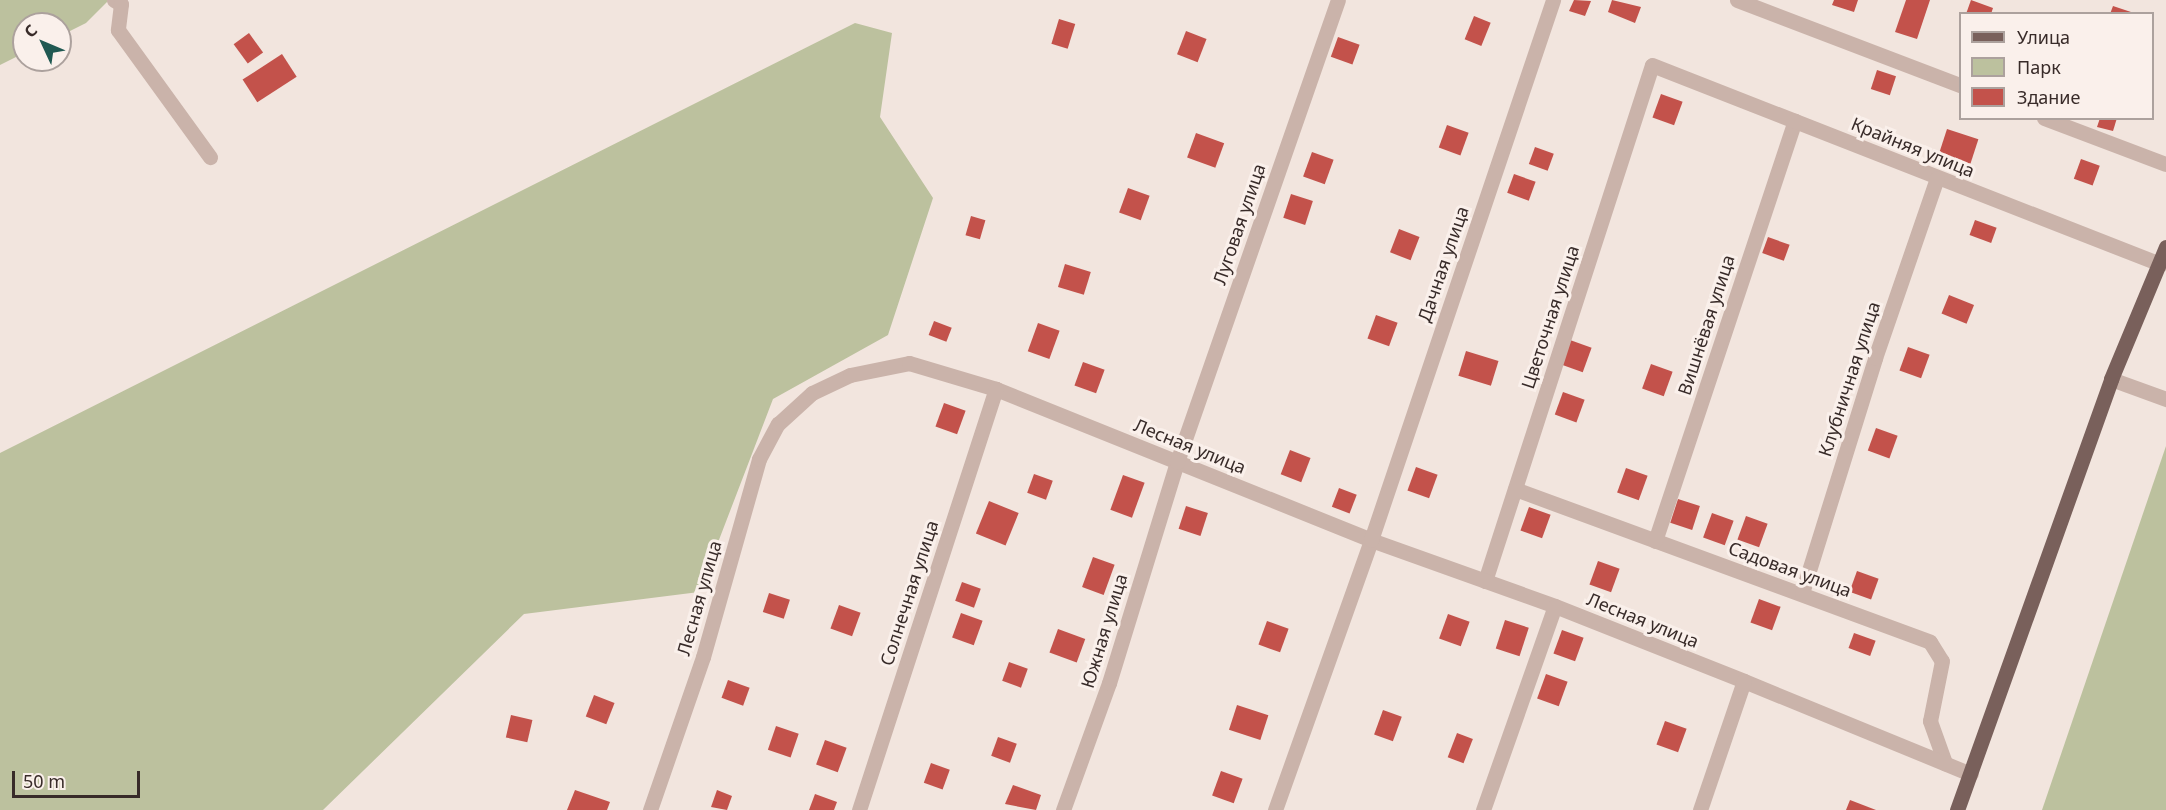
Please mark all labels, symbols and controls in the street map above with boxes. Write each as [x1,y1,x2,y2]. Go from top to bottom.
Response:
north arrow [12,12,72,72]
legend [1959,12,2154,120]
text: С [19,20,42,42]
text: Улица [2017,25,2070,49]
text: Парк [2017,55,2061,79]
text: Здание [2017,85,2080,109]
street label: Крайняя улица [1848,112,1978,182]
street label: Луговая улица [1208,161,1270,287]
street label: Дачная улица [1413,203,1473,325]
street label: Цветочная улица [1517,242,1583,392]
street label: Вишнёвая улица [1673,252,1739,398]
street label: Клубничная улица [1814,299,1884,459]
street label: Лесная улица [1131,414,1249,478]
street label: Солнечная улица [875,518,943,668]
street label: Садовая улица [1726,537,1854,601]
street label: Лесная улица [672,538,726,658]
street label: Южная улица [1076,571,1132,691]
street label: Лесная улица [1584,588,1702,652]
scale bar [15,759,142,797]
text: 50 m [23,769,65,793]

